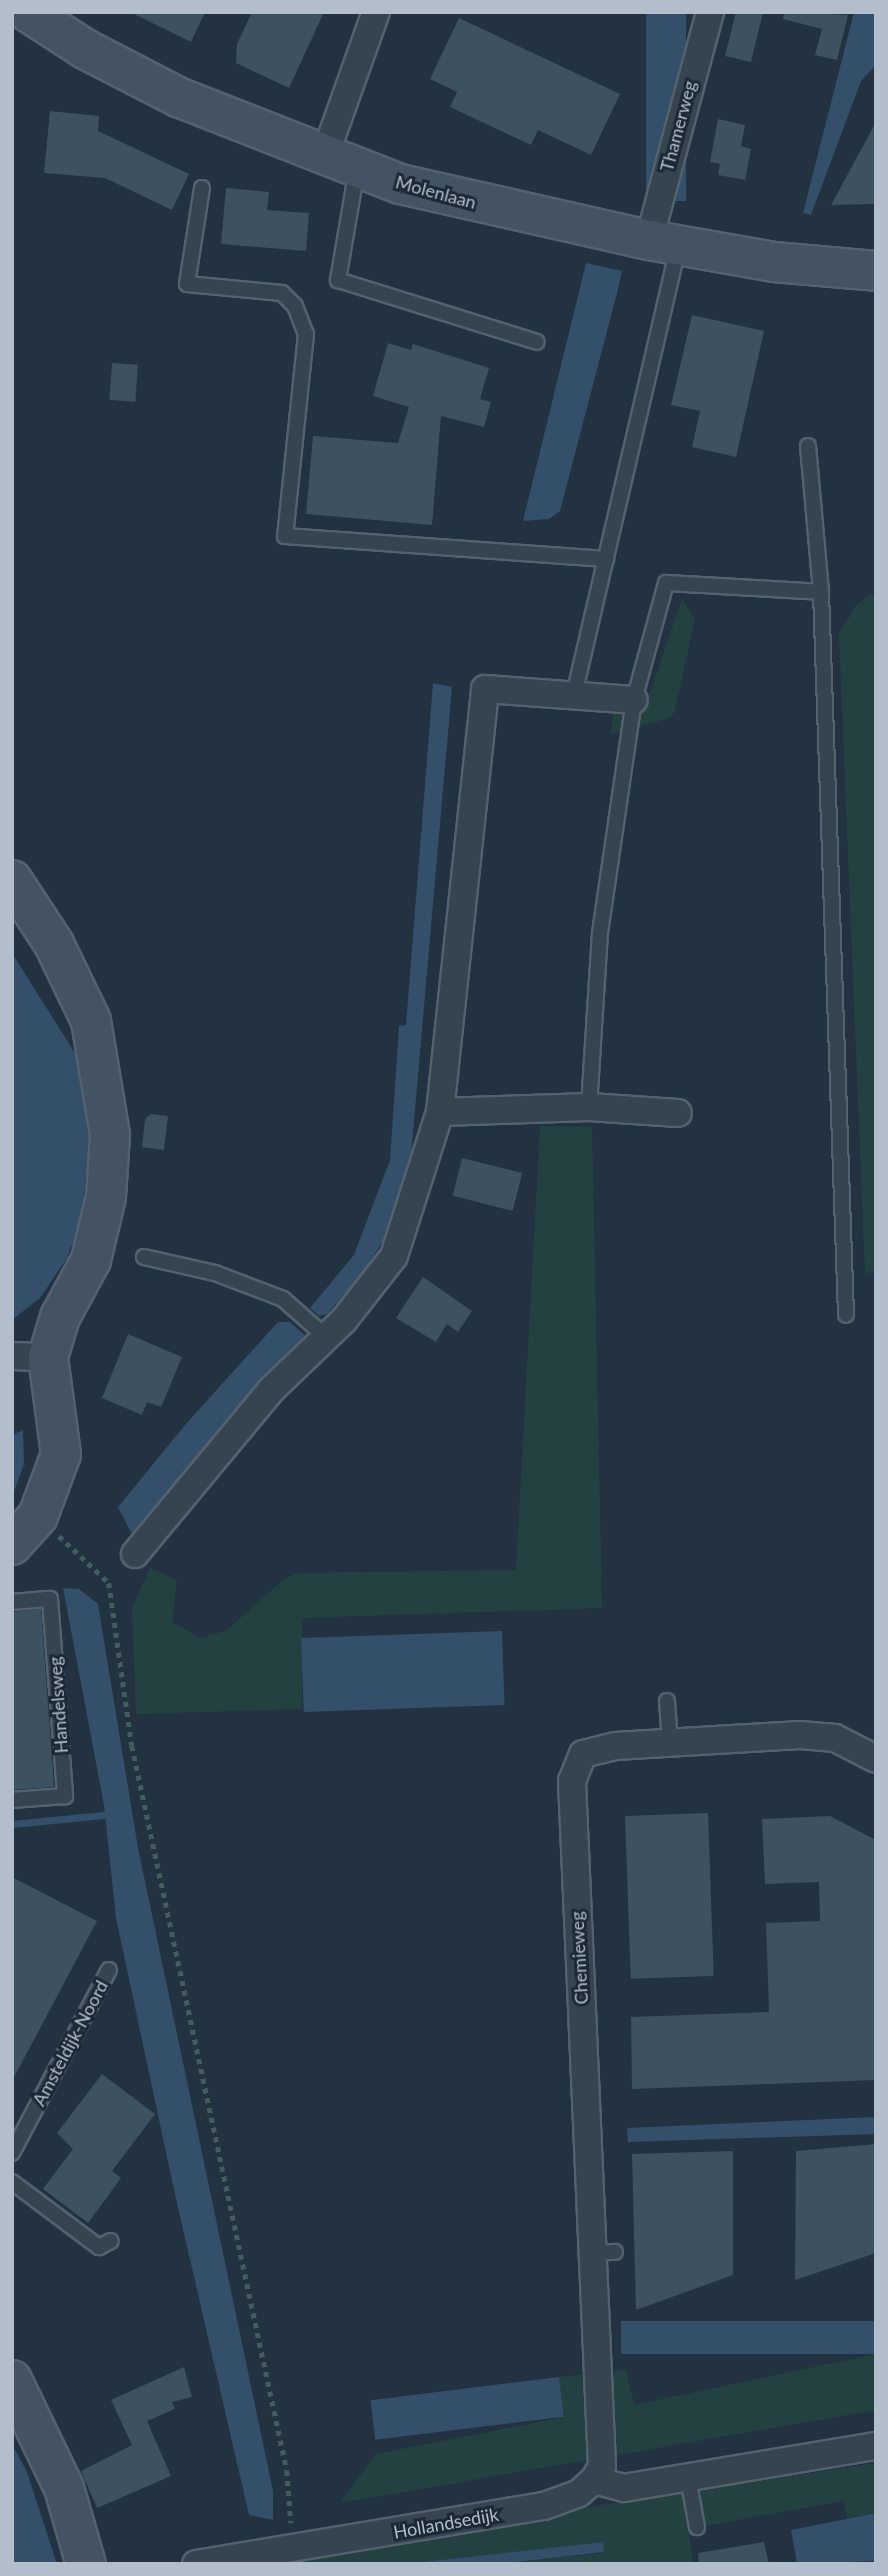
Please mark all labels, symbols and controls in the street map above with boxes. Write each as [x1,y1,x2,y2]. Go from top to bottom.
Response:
street label: Thamerweg [656,78,700,174]
street label: Molenlaan [393,171,479,213]
street label: Handelsweg [44,1656,72,1754]
street label: Chemieweg [566,1911,592,2005]
street label: Amsteldijk-Noord [28,1976,112,2110]
street label: Hollandsedijk [392,2503,500,2543]

